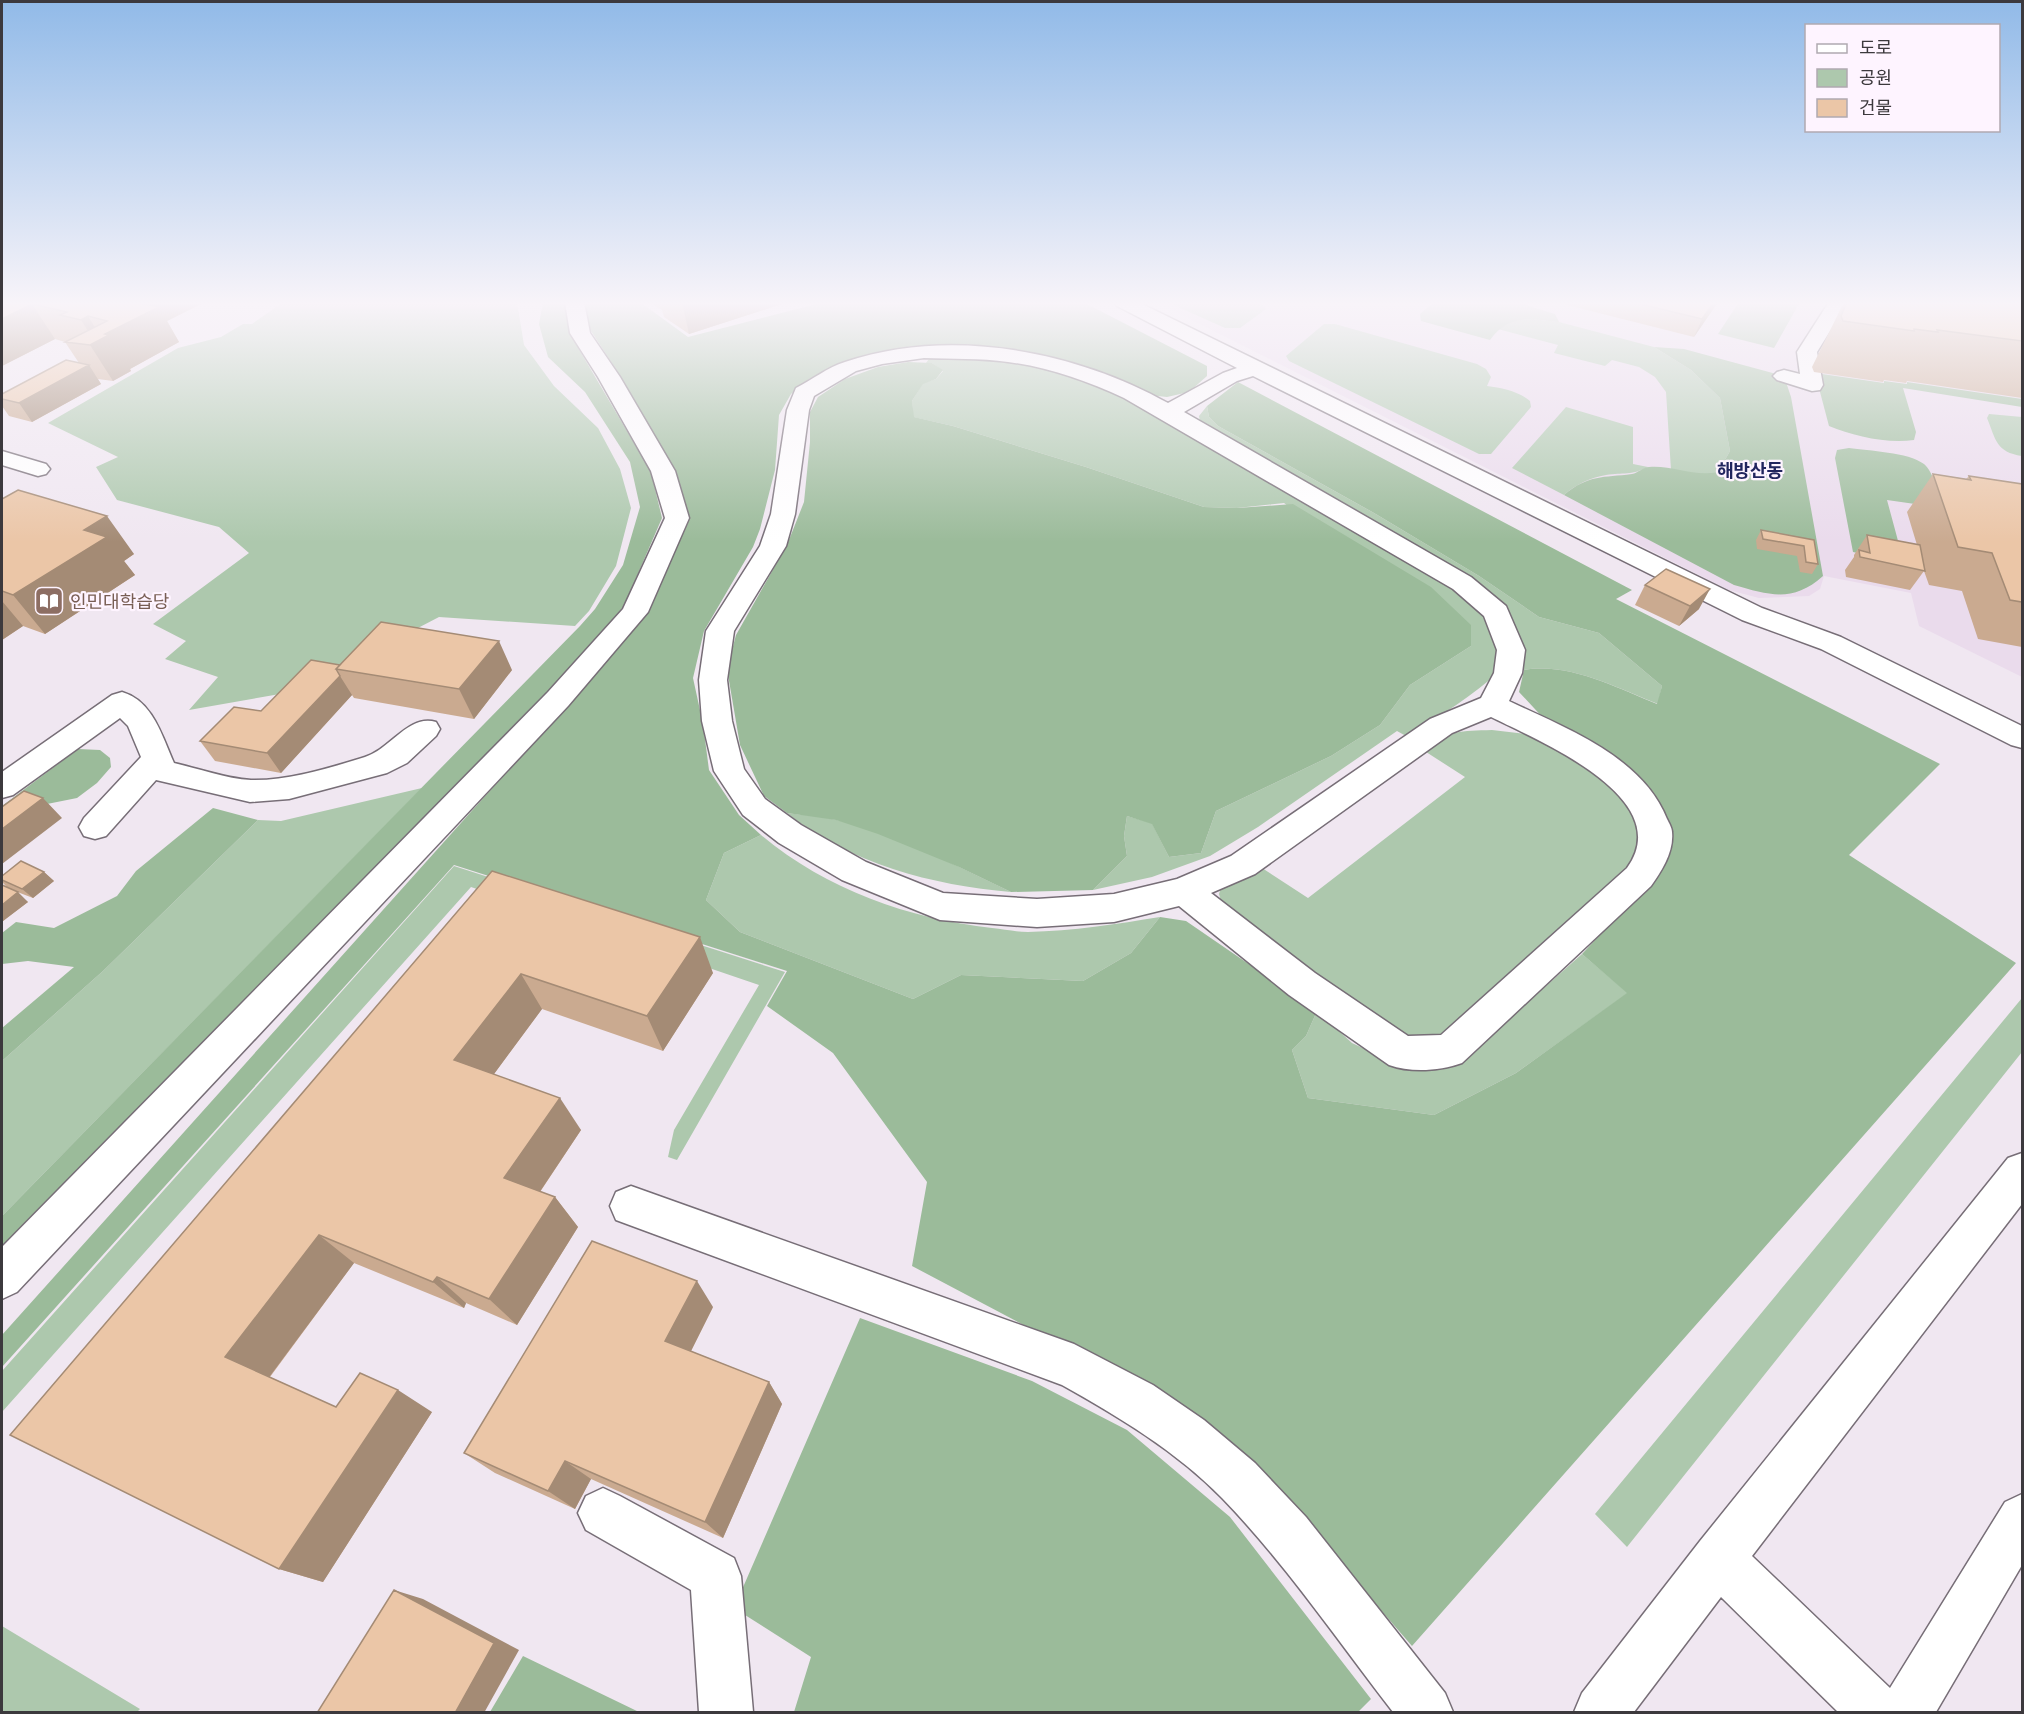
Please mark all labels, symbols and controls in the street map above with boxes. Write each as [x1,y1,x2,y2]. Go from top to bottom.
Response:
legend [1805,24,2000,132]
text: 도로 [1859,35,1892,59]
text: 공원 [1859,65,1892,89]
text: 건물 [1859,95,1892,119]
district label: 해방산동 [1717,458,1783,482]
library icon: 인민대학습당 [33,585,65,617]
place label: 인민대학습당 [70,589,169,613]

